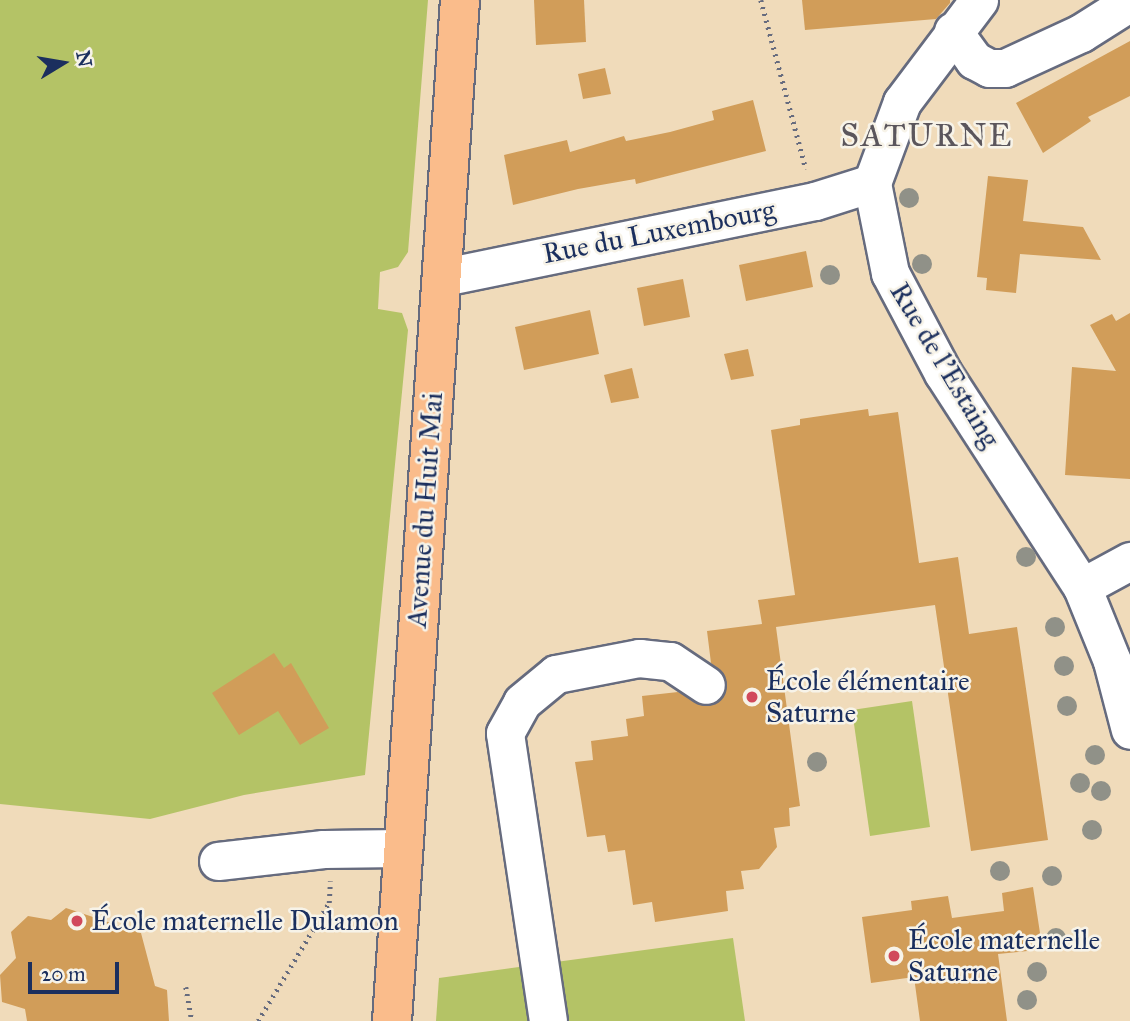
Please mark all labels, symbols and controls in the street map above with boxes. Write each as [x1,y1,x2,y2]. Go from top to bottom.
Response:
north arrow [28,28,98,98]
text: N [71,49,97,69]
district label: SATURNE [841,117,1013,155]
street label: Rue du Luxembourg [540,193,778,271]
street label: Rue de l'Estaing [883,277,1007,453]
street label: Avenue du Huit Mai [400,391,450,629]
place label: École élémentaire Saturne [766,664,970,730]
marker: École élémentaire Saturne [744,689,760,705]
place label: École maternelle Dulamon [91,904,399,938]
marker: École maternelle Dulamon [69,913,85,929]
place label: École maternelle Saturne [908,923,1100,989]
scale bar [32,948,122,992]
marker: École maternelle Saturne [886,948,902,964]
text: 20 m [41,961,86,987]

